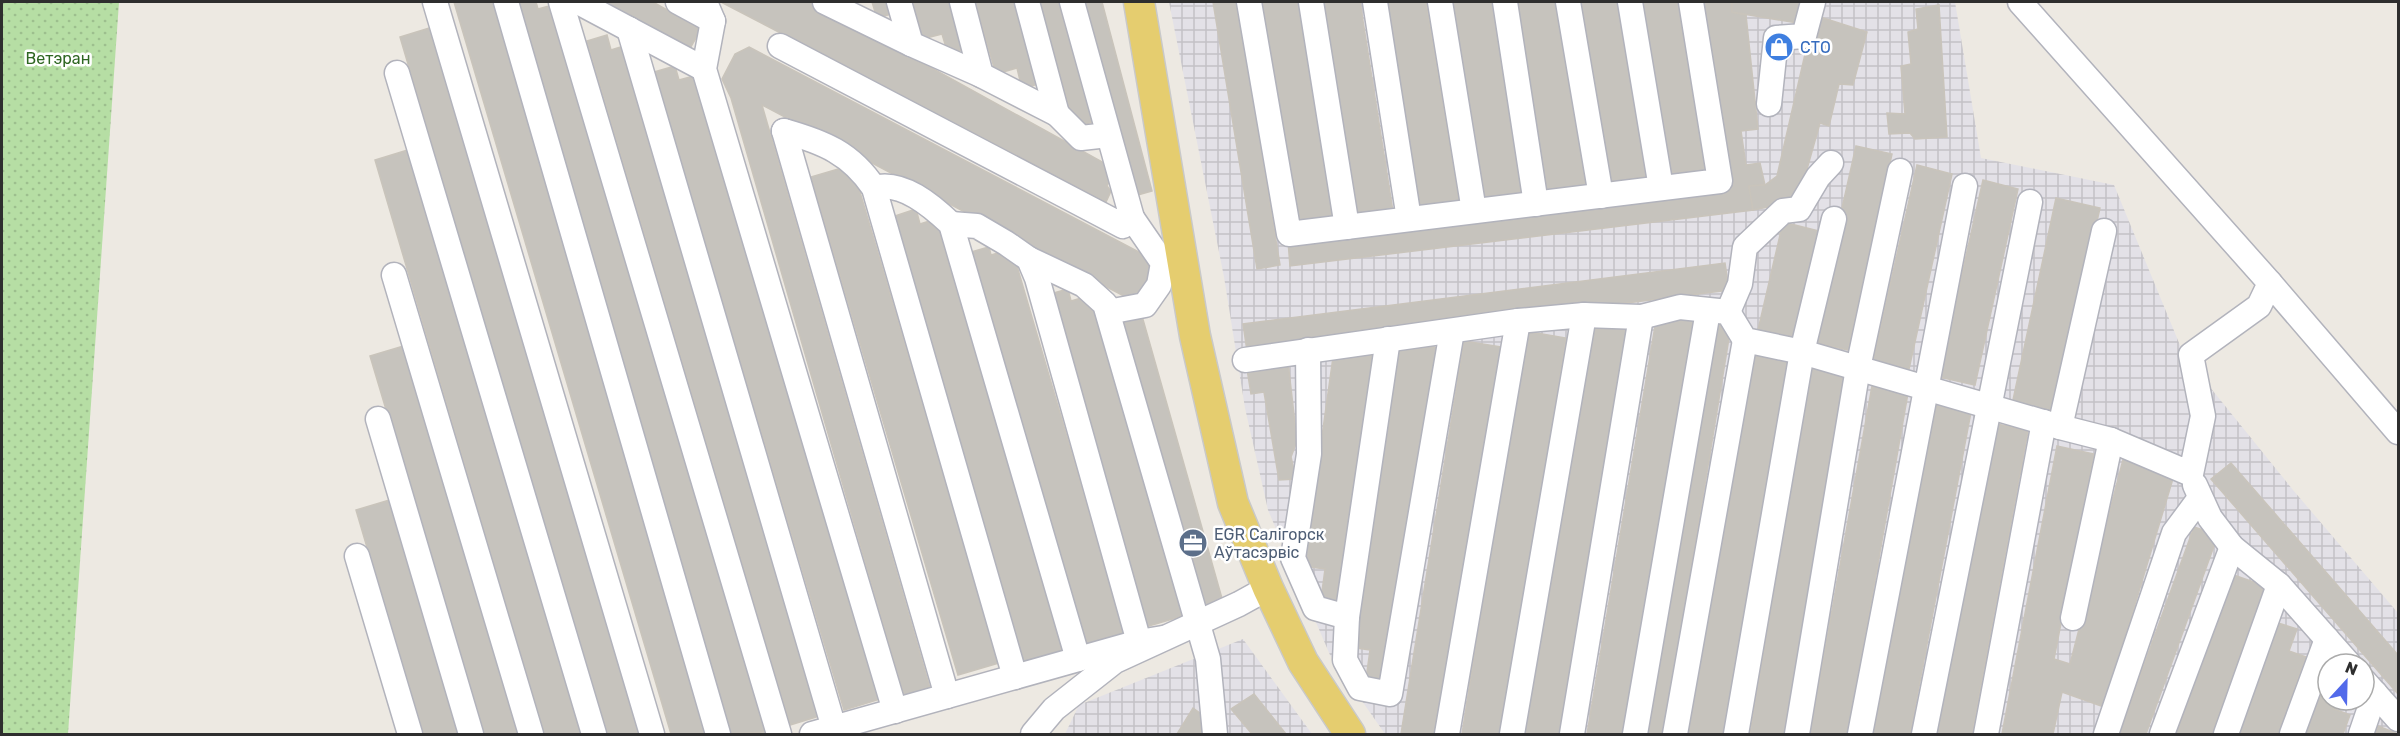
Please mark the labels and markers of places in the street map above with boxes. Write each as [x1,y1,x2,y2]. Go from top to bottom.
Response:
shop icon: СТО [1763,31,1795,63]
place label: СТО [1800,38,1831,57]
place label: EGR Салігорск Аўтасэрвіс [1214,525,1325,562]
office icon: EGR Салігорск Аўтасэрвіс [1177,527,1209,559]

